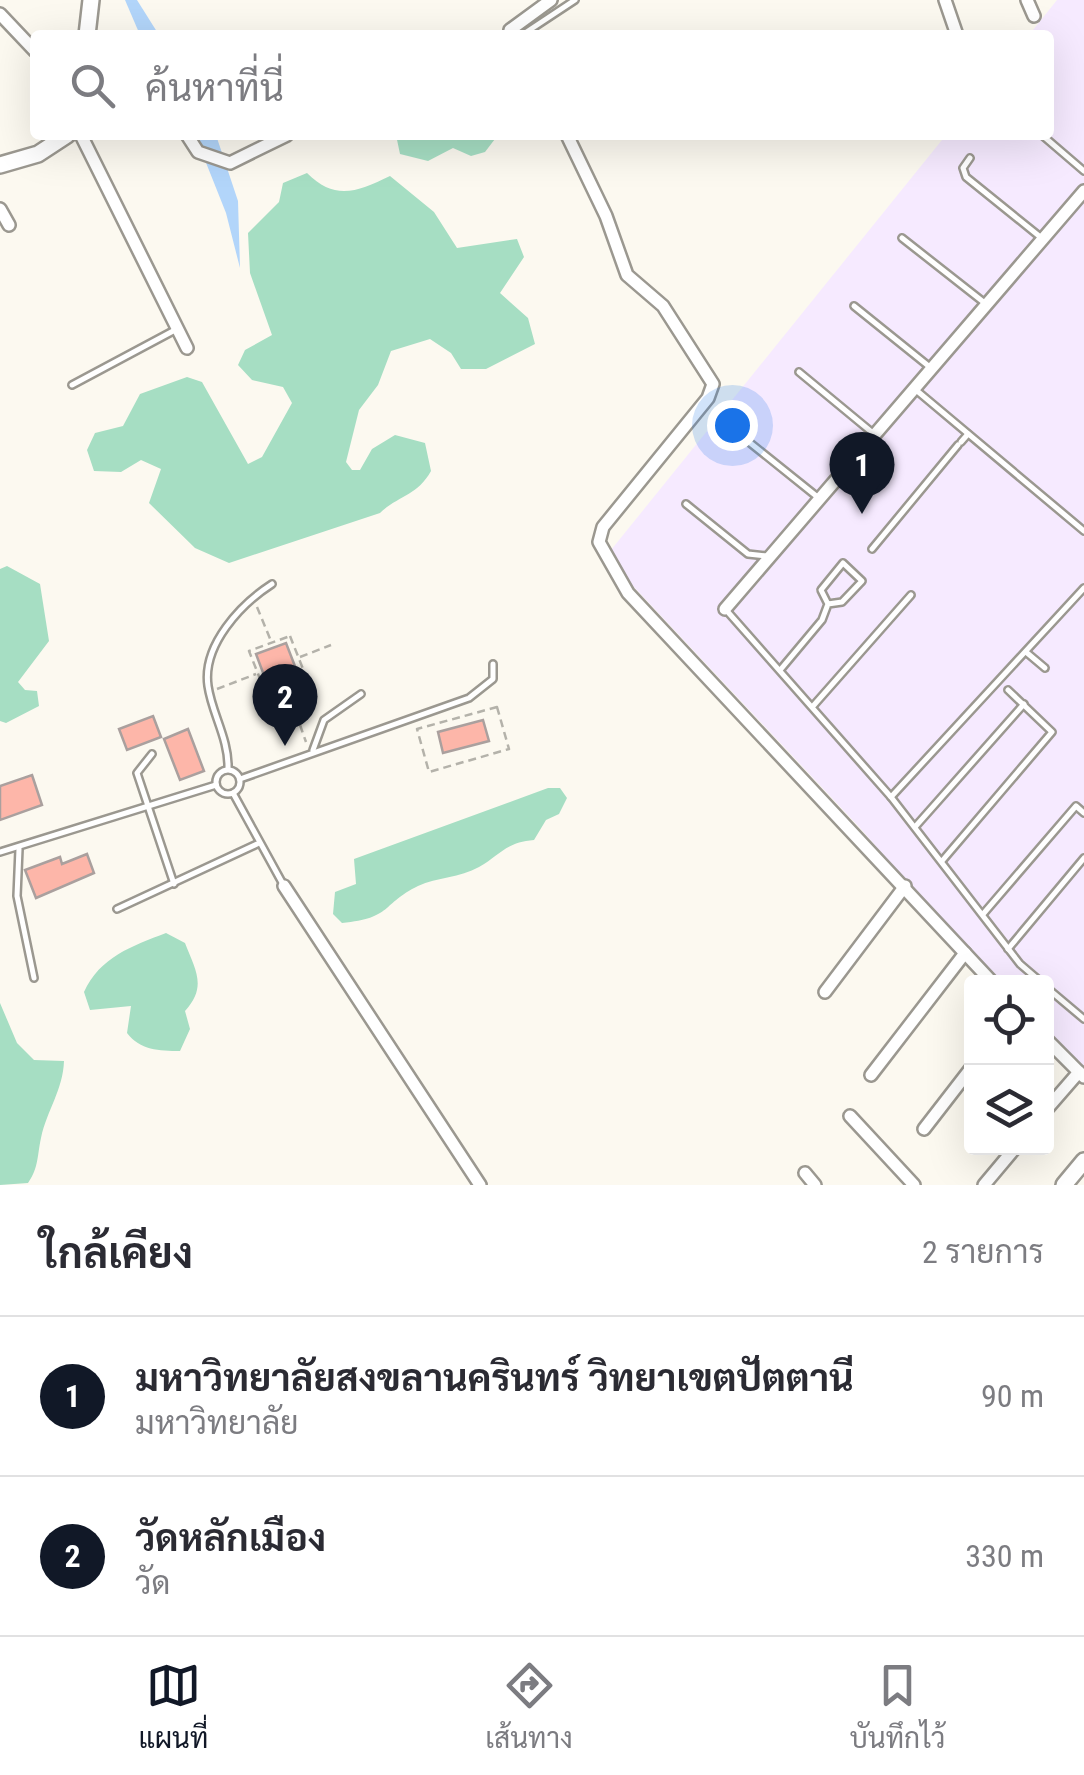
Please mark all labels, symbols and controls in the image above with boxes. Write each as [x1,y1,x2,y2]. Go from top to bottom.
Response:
search box [30,30,1054,140]
icon: search [65,58,120,113]
text: ค้นหาที่นี่ [145,66,284,110]
your location [707,400,758,451]
pin: 1 [830,432,894,514]
pin: 2 [252,664,318,746]
map controls [964,975,1054,1155]
button: locate [964,975,1054,1065]
button: layers [964,1065,1054,1155]
text: ใกล้เคียง [40,1229,193,1278]
text: 2 รายการ [922,1233,1044,1271]
text: มหาวิทยาลัยสงขลานครินทร์ วิทยาเขตปัตตานี [135,1356,854,1400]
text: 1 [64,1377,81,1415]
text: 90 m [981,1377,1044,1415]
text: มหาวิทยาลัย [135,1404,299,1442]
text: วัดหลักเมือง [135,1516,326,1560]
text: 2 [64,1537,81,1575]
text: 330 m [965,1537,1044,1575]
text: วัด [135,1564,170,1602]
tab: แผนที่ [138,1658,208,1755]
tab: เส้นทาง [485,1658,573,1755]
tab: บันทึกไว้ [850,1658,945,1755]

